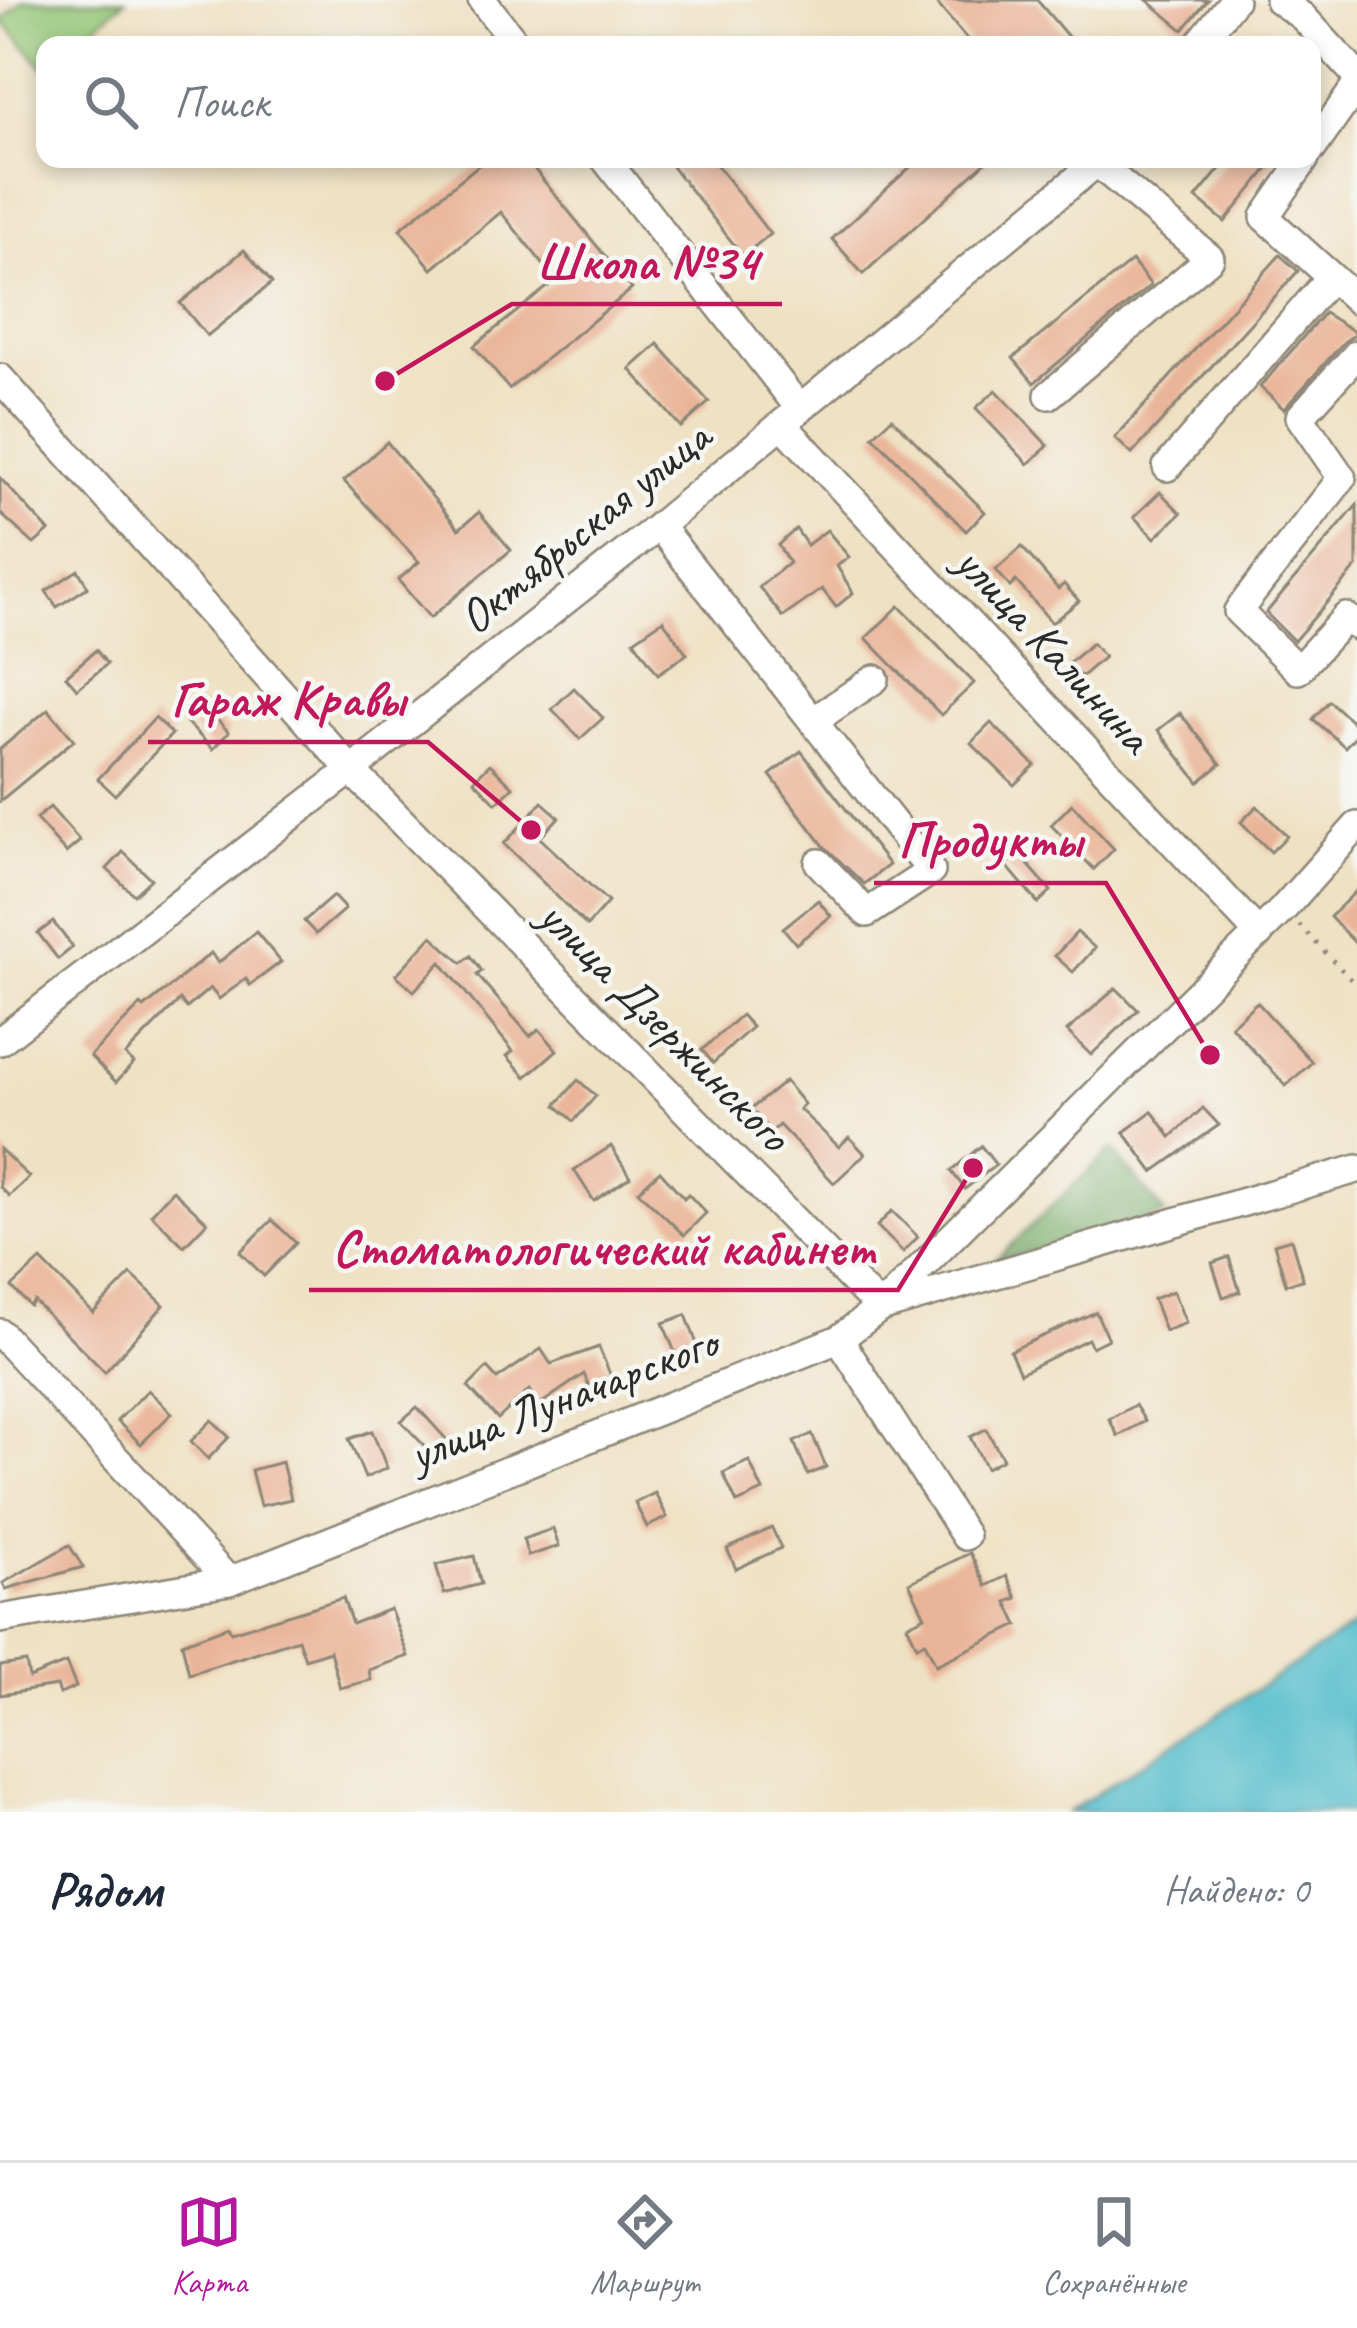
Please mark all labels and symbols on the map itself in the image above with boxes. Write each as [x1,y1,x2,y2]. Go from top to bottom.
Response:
callout: Школа №34 [512,217,782,304]
text: Школа №34 [536,230,764,294]
street label: Октябрьская улица [446,404,725,647]
street label: улица Калинина [941,531,1167,767]
callout: Гараж Кравы [148,655,428,742]
text: Гараж Кравы [171,667,409,731]
callout: Продукты [874,796,1106,883]
text: Продукты [898,808,1086,872]
street label: улица Дзержинского [524,884,806,1166]
callout: Стоматологический кабинет [309,1203,898,1290]
text: Стоматологический кабинет [333,1216,877,1280]
street label: улица Луначарского [398,1310,730,1485]

